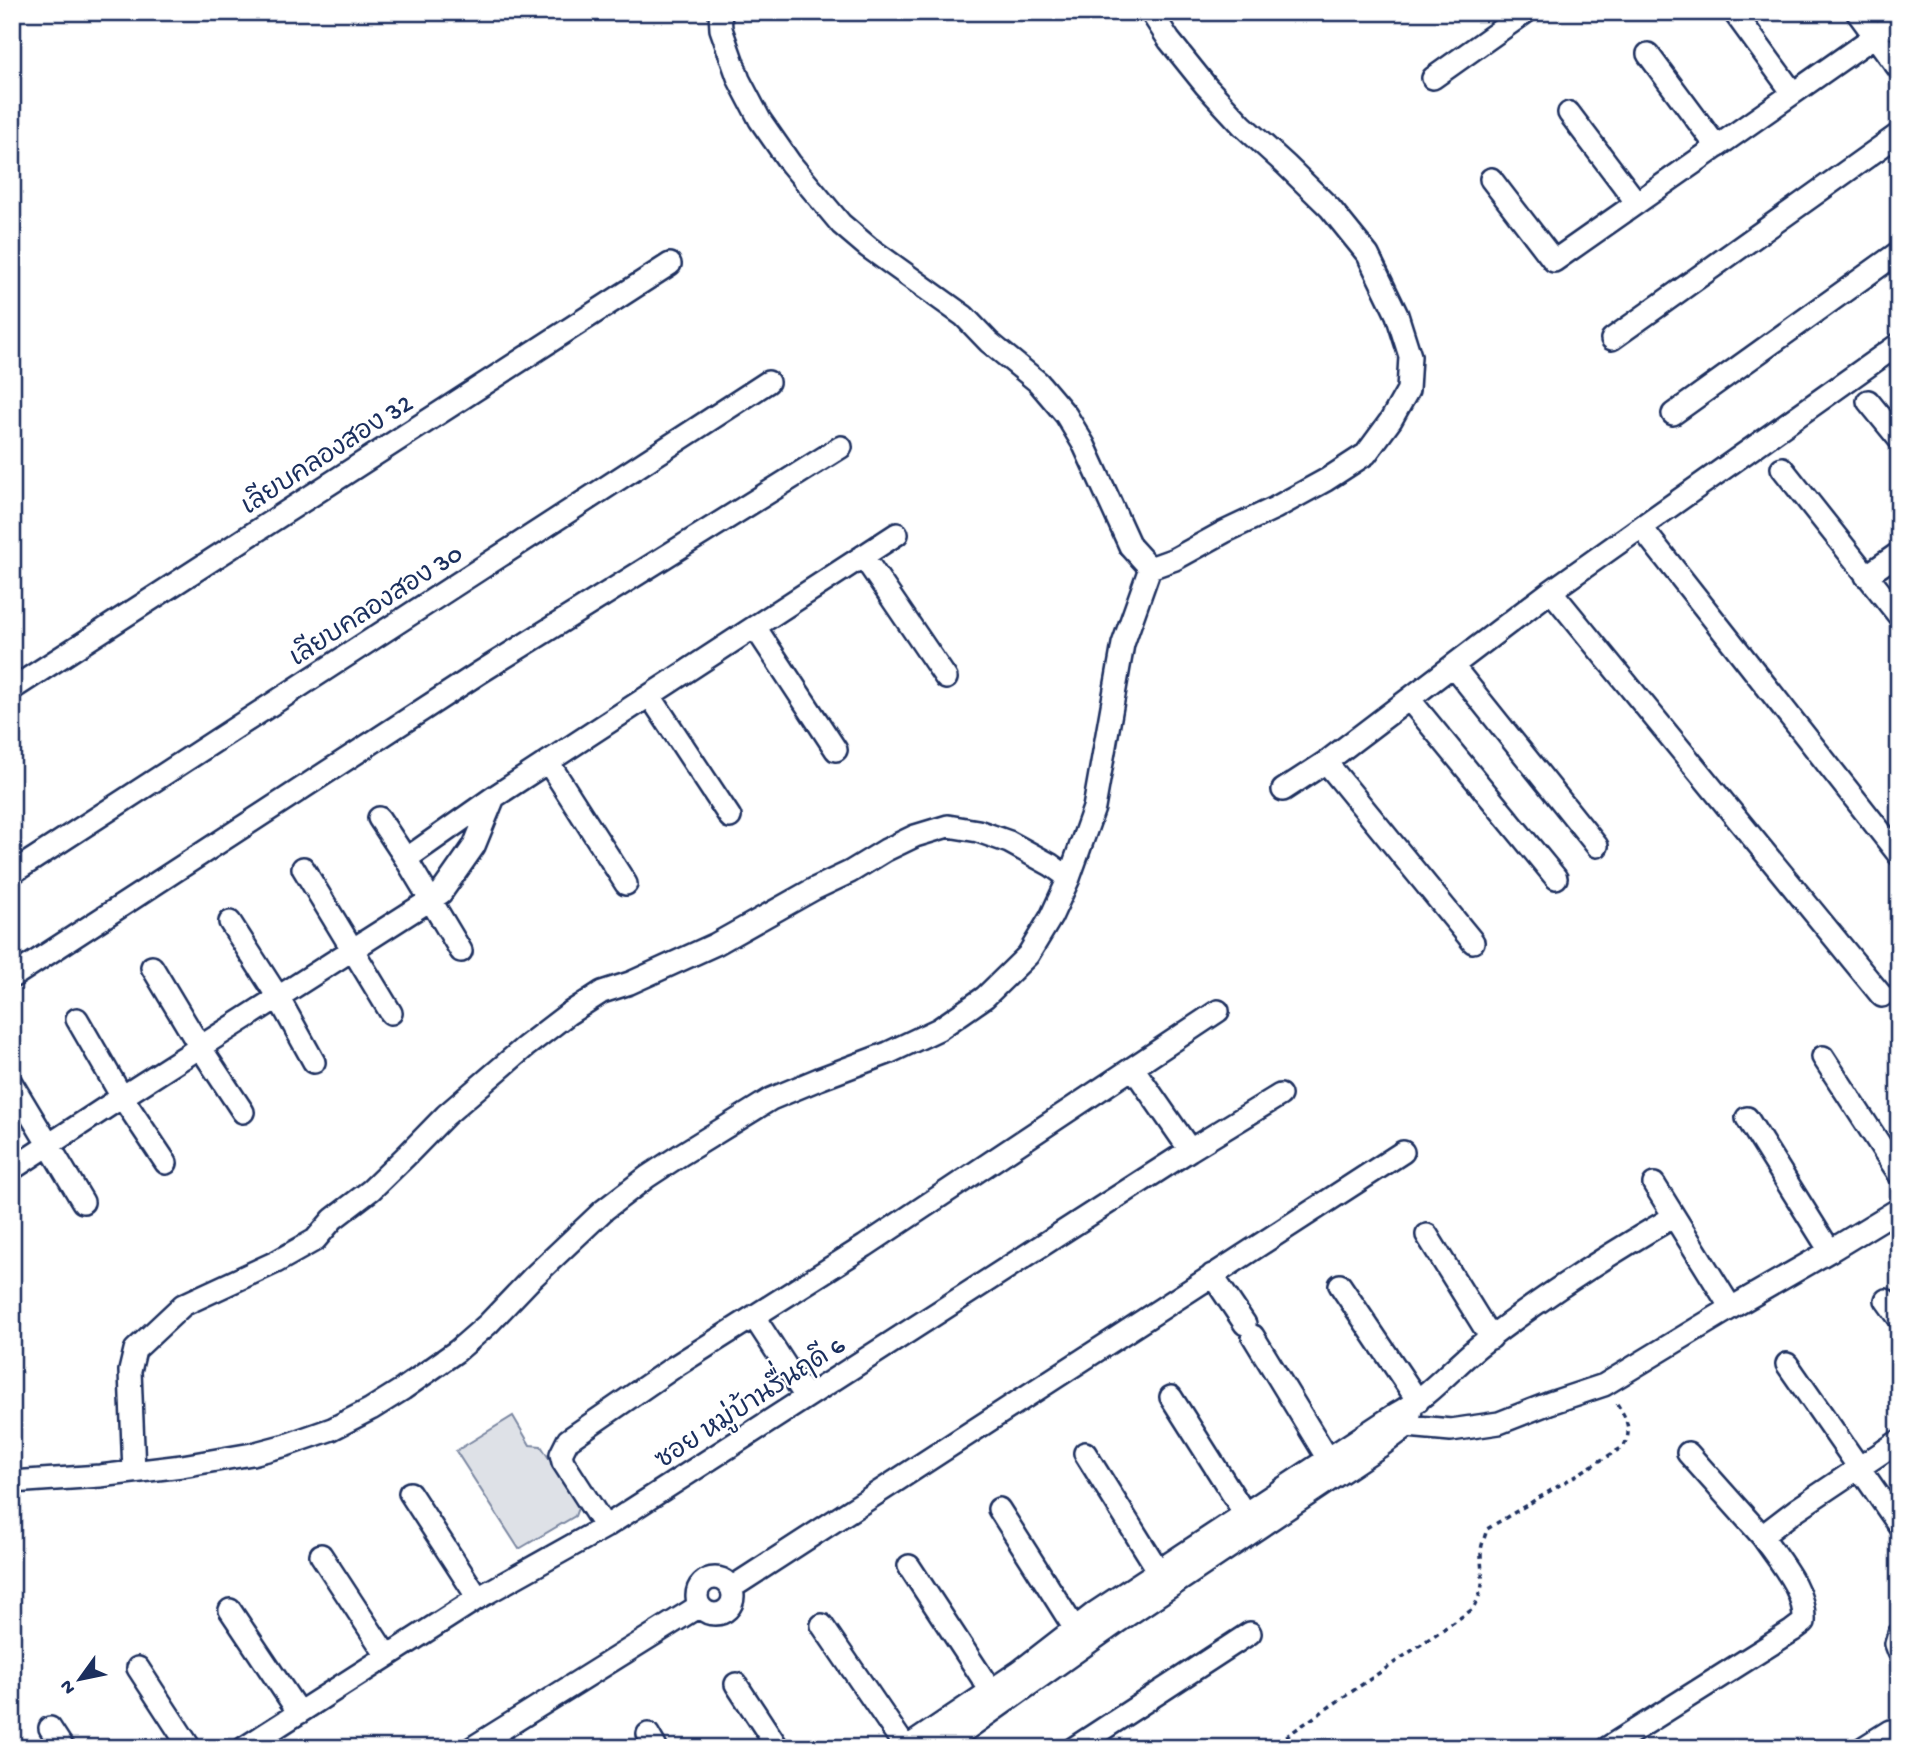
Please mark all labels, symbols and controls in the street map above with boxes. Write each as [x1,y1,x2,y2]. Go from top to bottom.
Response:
street label: เลียบคลองสอง 32 [235,387,420,524]
street label: เลียบคลองสอง 30 [283,538,470,675]
street label: ซอย หมู่บ้านรื่นฤดี 6 [644,1321,853,1478]
north arrow [46,1644,116,1714]
text: N [56,1675,82,1698]

